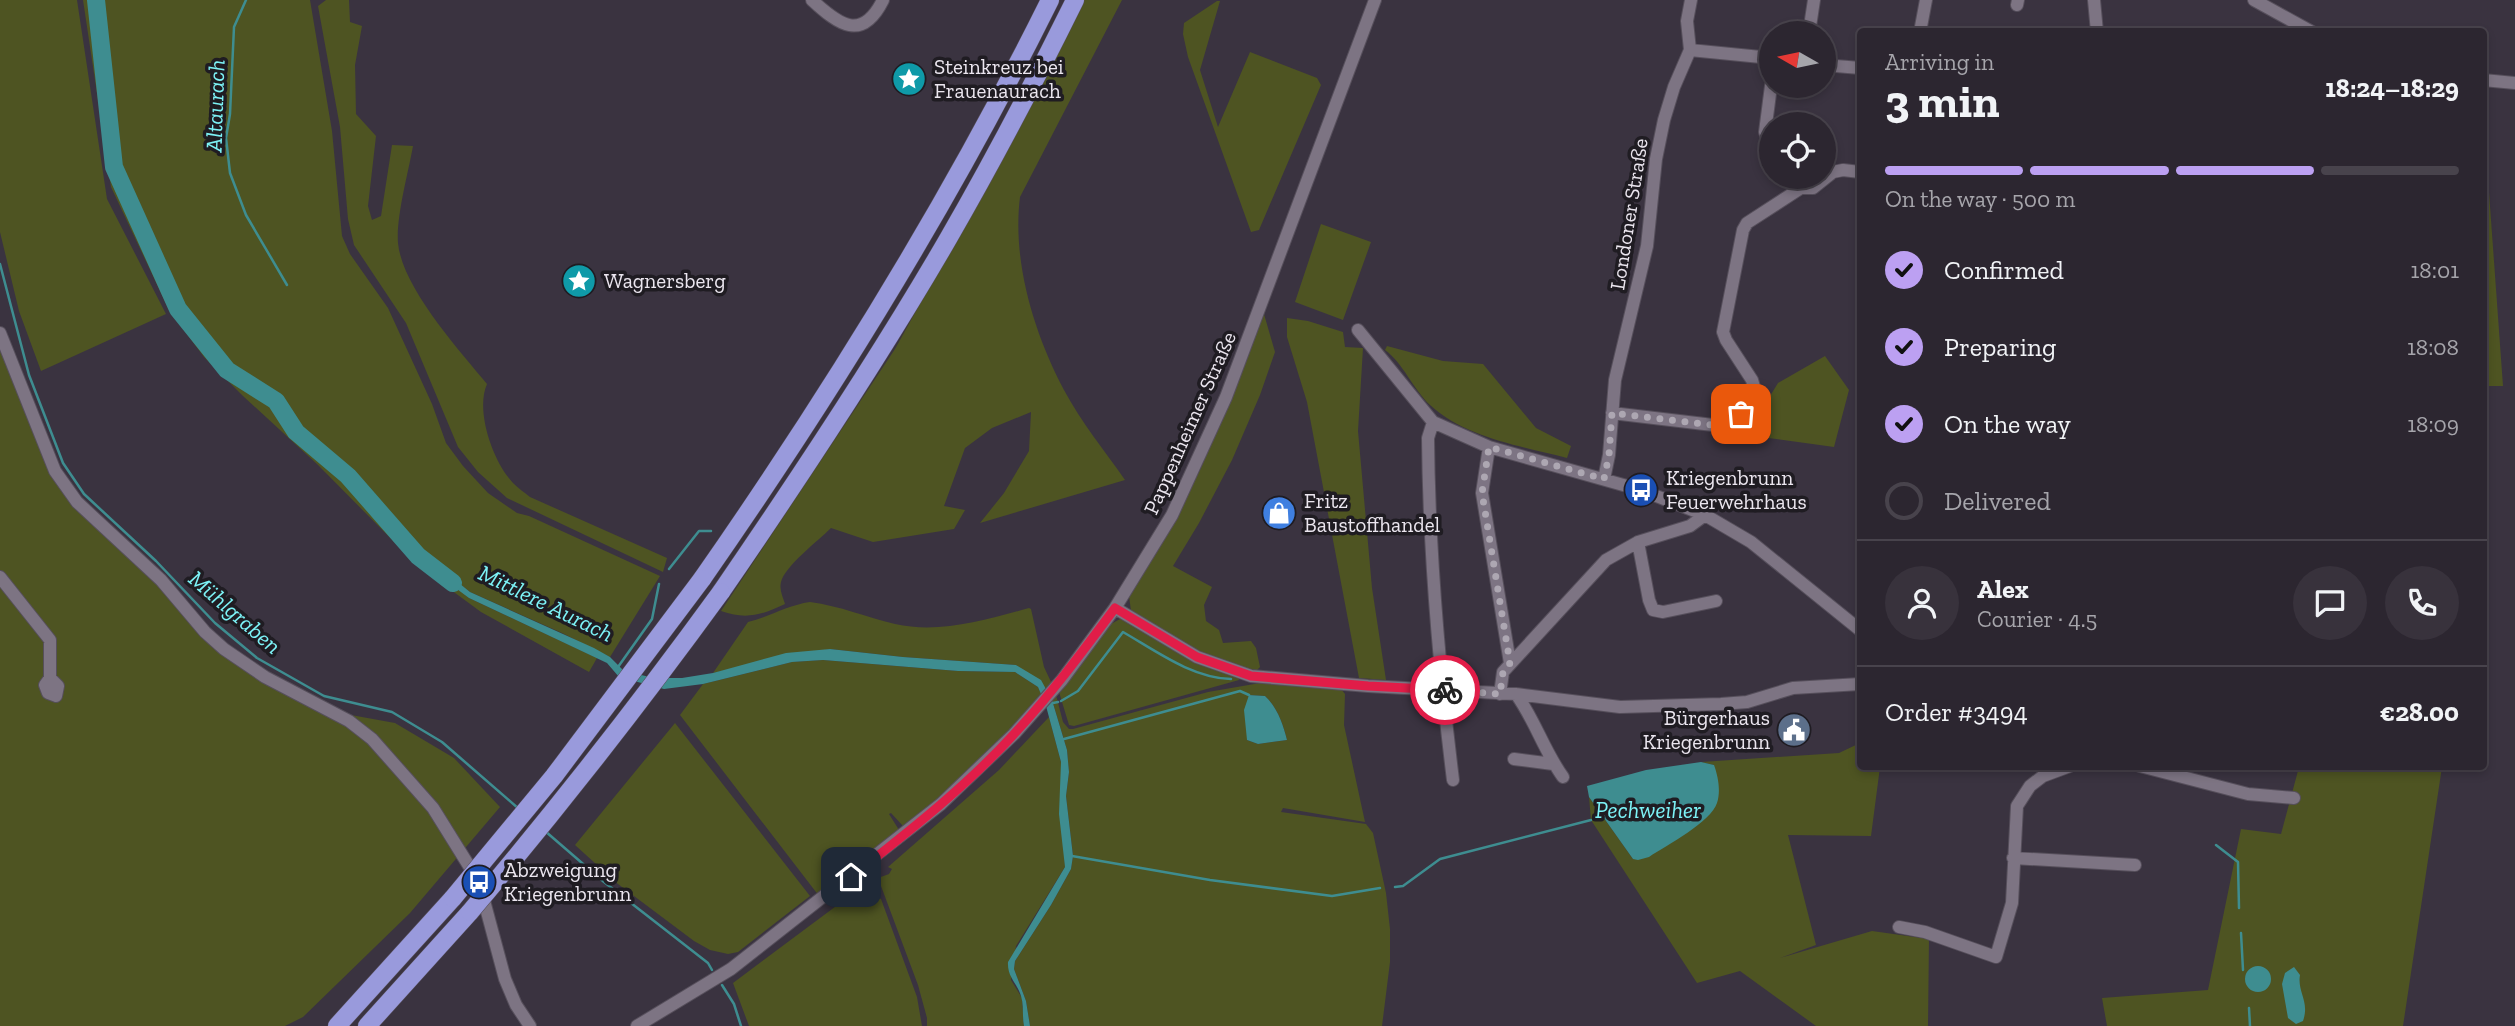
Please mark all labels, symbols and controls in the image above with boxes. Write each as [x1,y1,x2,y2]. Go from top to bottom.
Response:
north arrow [1759,21,1836,98]
map controls [1759,21,1836,189]
text: Arriving in [1885,48,1994,76]
place label: Steinkreuz bei Frauenaurach [934,54,1064,103]
water label: Altaurach [199,59,231,154]
place icon: Steinkreuz bei Frauenaurach [890,60,928,98]
text: 18:24–18:29 [2325,72,2459,104]
text: 3 min [1885,74,1999,129]
button: locate [1759,112,1836,189]
street label: Londoner Straße [1604,136,1653,292]
text: On the way · 500 m [1885,185,2075,213]
icon: check [1885,251,1923,289]
text: Confirmed [1944,254,2064,286]
text: 18:01 [2411,256,2459,284]
place icon: Wagnersberg [560,262,598,300]
place label: Wagnersberg [604,268,726,293]
street label: Pappenheimer Straße [1138,327,1241,518]
icon: check [1885,328,1923,366]
text: Preparing [1944,331,2056,363]
text: 18:08 [2407,333,2459,361]
pin [1711,384,1771,444]
icon: bag [1722,395,1760,433]
icon: check [1885,405,1923,443]
text: On the way [1944,408,2071,440]
text: 18:09 [2407,410,2459,438]
place label: Kriegenbrunn Feuerwehrhaus [1666,465,1807,514]
bus stop icon: Kriegenbrunn Feuerwehrhaus [1622,471,1660,509]
text: Delivered [1944,485,2051,517]
place label: Fritz Baustoffhandel [1304,488,1441,537]
shop icon: Fritz Baustoffhandel [1260,494,1298,532]
water label: Mittlere Aurach [474,558,618,648]
water label: Mühlgraben [183,564,287,660]
button: person [1885,566,1959,640]
button: chat [2293,566,2367,640]
button: phone [2385,566,2459,640]
text: Alex [1977,573,2029,605]
text: Courier · 4.5 [1977,605,2097,633]
courier [1410,655,1480,725]
icon: bike [1426,671,1464,709]
text: Order #3494 [1885,696,2028,728]
text: €28.00 [2380,696,2459,728]
place label: Bürgerhaus Kriegenbrunn [1643,705,1770,754]
public building icon: Bürgerhaus Kriegenbrunn [1775,711,1813,749]
water label: Pechweiher [1595,796,1701,824]
pin [821,847,881,907]
place label: Abzweigung Kriegenbrunn [504,857,631,906]
icon: home [832,858,870,896]
bus stop icon: Abzweigung Kriegenbrunn [460,863,498,901]

